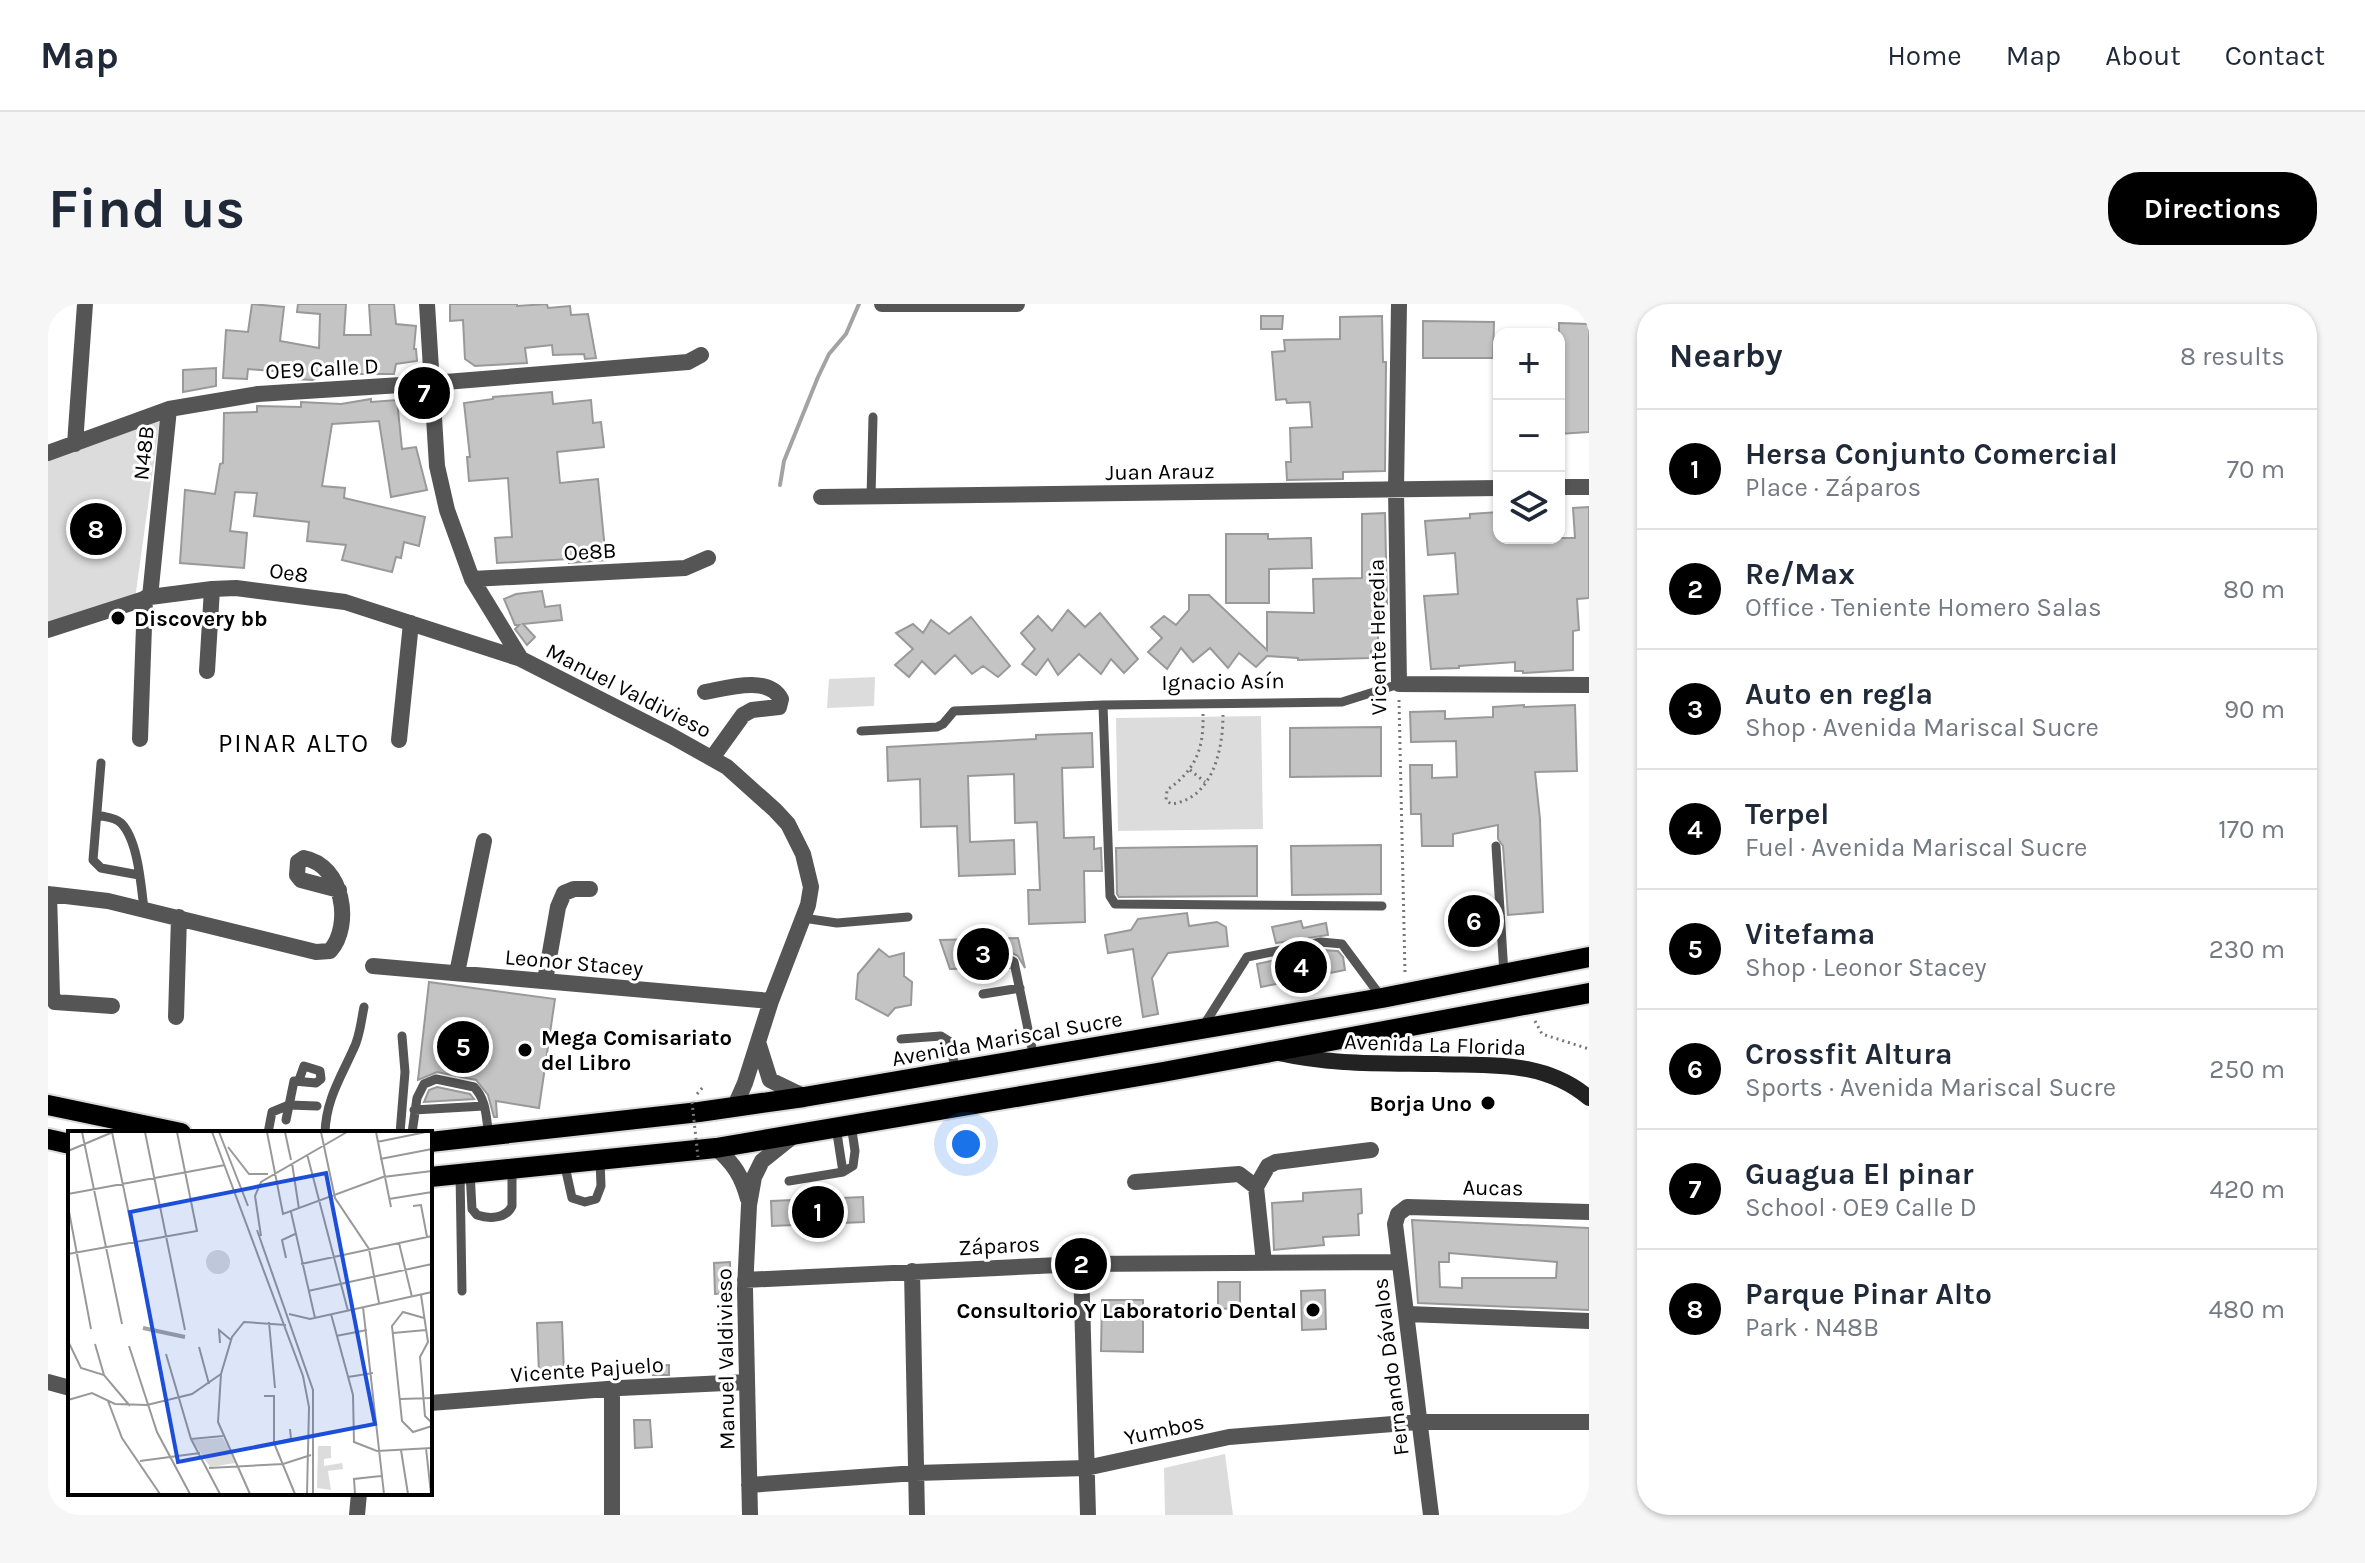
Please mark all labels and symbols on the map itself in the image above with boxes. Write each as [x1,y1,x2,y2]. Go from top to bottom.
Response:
street label: OE9 Calle D [265,353,379,385]
pin: 7 [398,363,450,423]
street label: N48B [128,425,160,482]
street label: Juan Arauz [1105,458,1215,486]
pin: 8 [70,499,122,559]
street label: Oe8B [563,538,617,566]
street label: Oe8 [268,557,310,589]
street label: Vicente Heredia [1364,558,1392,716]
place label: Discovery bb [134,606,267,632]
marker: Discovery bb [109,609,127,627]
street label: Manuel Valdivieso [542,638,716,744]
street label: Ignacio Asín [1161,668,1285,696]
district label: PINAR ALTO [218,728,370,759]
pin: 6 [1448,891,1500,951]
pin: 3 [957,924,1009,984]
pin: 4 [1275,937,1327,997]
street label: Leonor Stacey [504,944,644,982]
street label: Avenida Mariscal Sucre [890,1006,1124,1072]
pin: 5 [437,1017,489,1077]
place label: Mega Comisariato del Libro [541,1025,732,1076]
street label: Avenida La Florida [1344,1029,1526,1061]
marker: Mega Comisariato del Libro [516,1041,534,1059]
place label: Borja Uno [1370,1091,1472,1117]
marker: Borja Uno [1479,1094,1497,1112]
your location [946,1124,986,1164]
inset map [68,1131,432,1495]
street label: Aucas [1462,1174,1524,1202]
pin: 1 [792,1182,844,1242]
street label: Záparos [958,1231,1040,1261]
pin: 2 [1055,1234,1107,1294]
street label: Manuel Valdivieso [711,1268,741,1450]
street label: Fernando Dávalos [1367,1277,1415,1457]
place label: Consultorio Y Laboratorio Dental [956,1298,1297,1324]
marker: Consultorio Y Laboratorio Dental [1304,1301,1322,1319]
street label: Vicente Pajuelo [510,1352,665,1388]
street label: Yumbos [1122,1409,1207,1451]

